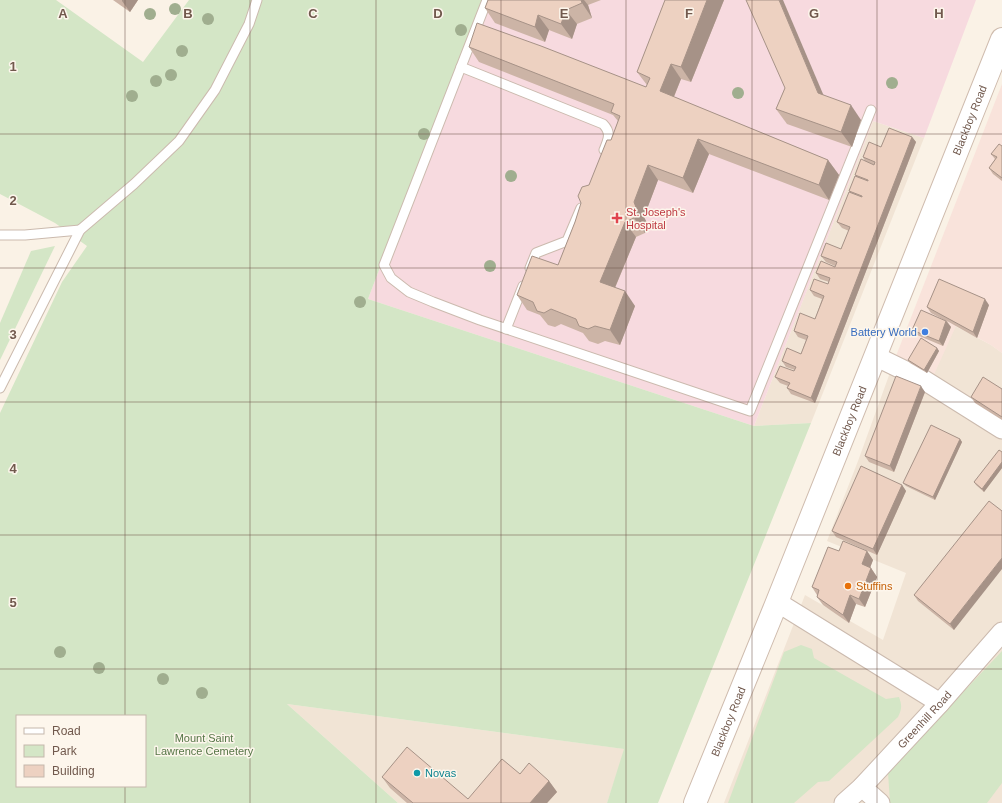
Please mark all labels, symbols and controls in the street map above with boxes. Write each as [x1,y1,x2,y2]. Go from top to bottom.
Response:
text: A [58,6,68,21]
text: B [183,6,193,21]
text: C [308,6,318,21]
text: D [433,6,443,21]
text: E [560,6,569,21]
text: F [685,6,693,21]
text: G [809,6,819,21]
text: H [934,6,944,21]
text: 1 [9,59,17,74]
street label: Blackboy Road [950,84,989,157]
text: 2 [9,193,17,208]
place label: St. Joseph's Hospital [626,206,686,231]
marker: St. Joseph's Hospital [611,212,623,224]
place label: Battery World [851,326,917,338]
text: 3 [9,327,17,342]
marker: Battery World [920,327,930,337]
street label: Blackboy Road [830,384,869,458]
text: 4 [9,461,17,476]
place label: Stuffins [856,580,893,592]
marker: Stuffins [843,581,853,591]
text: 5 [9,595,17,610]
street label: Blackboy Road [709,685,748,758]
street label: Greenhill Road [895,688,954,751]
legend [16,715,146,787]
text: Road [52,724,81,738]
park label: Mount Saint Lawrence Cemetery [155,732,254,757]
text: Park [52,744,78,758]
text: Building [52,764,95,778]
place label: Novas [425,767,457,779]
marker: Novas [412,768,422,778]

